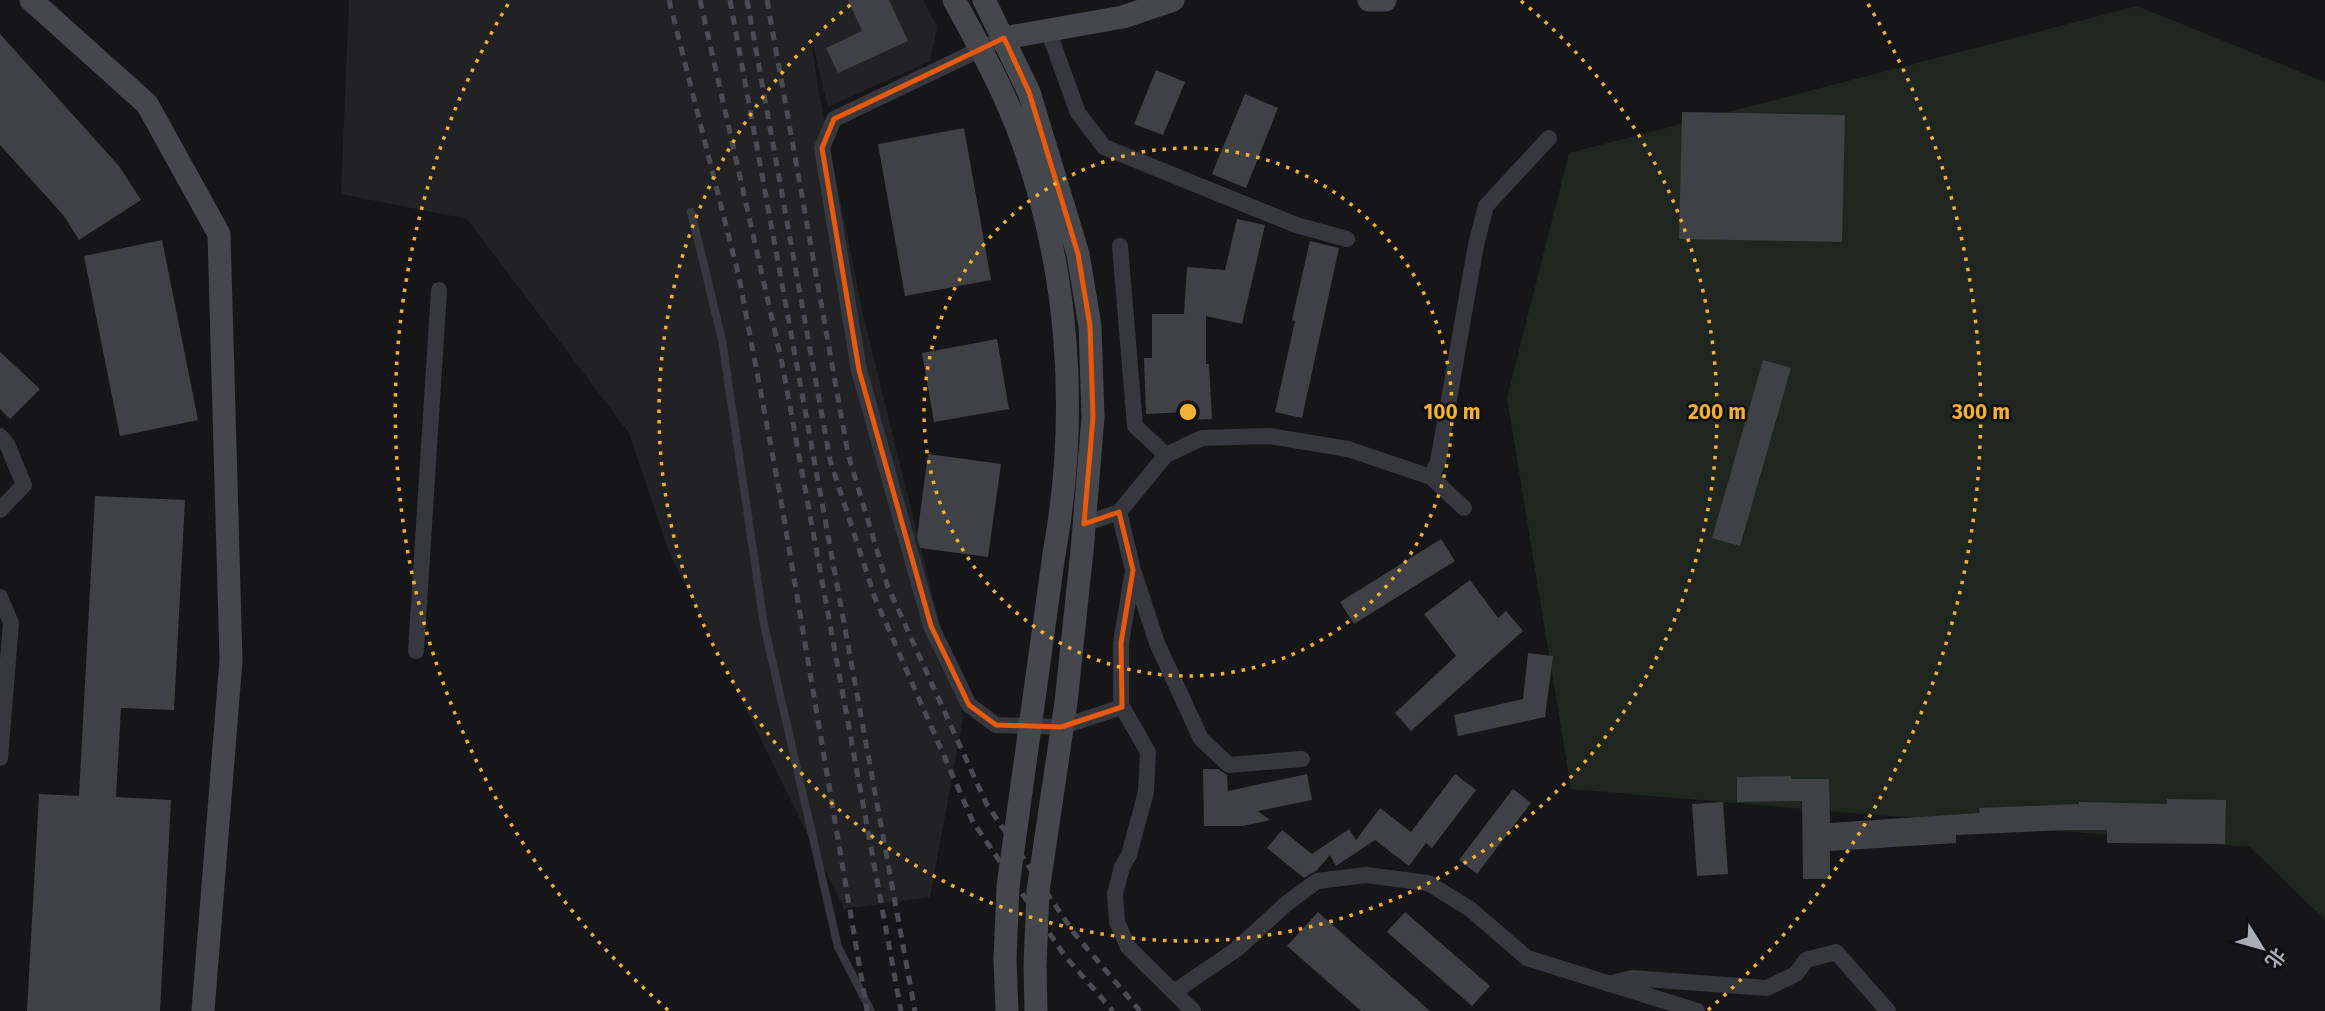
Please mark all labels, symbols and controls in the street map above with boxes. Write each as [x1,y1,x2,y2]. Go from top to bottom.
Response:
text: 100 m [1423,399,1481,425]
text: 200 m [1688,399,1746,425]
text: 300 m [1951,399,2010,425]
centre of rings [1176,400,1200,424]
north arrow [2227,913,2297,983]
text: 北 [2260,943,2290,972]

